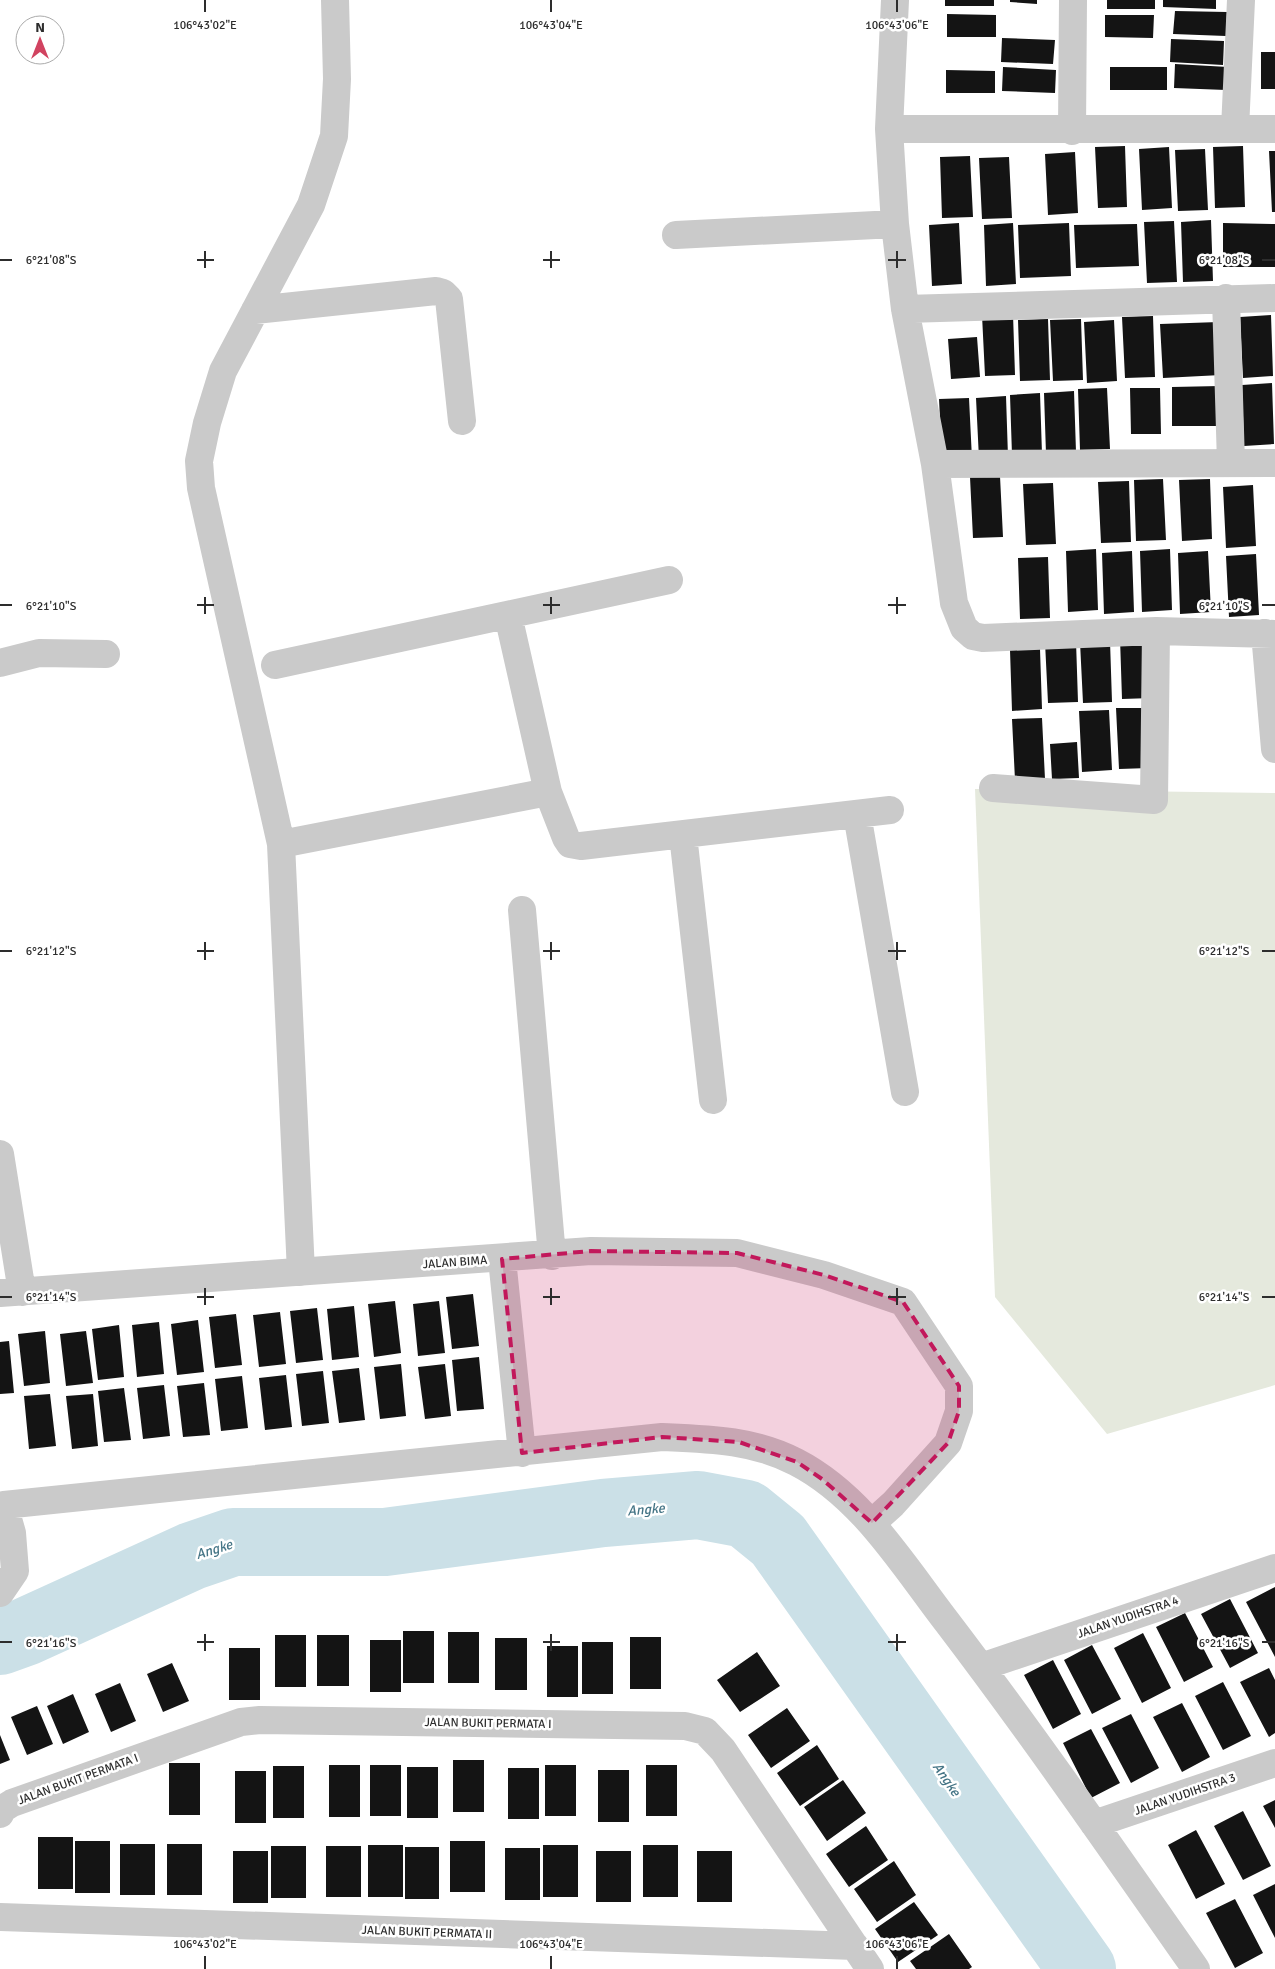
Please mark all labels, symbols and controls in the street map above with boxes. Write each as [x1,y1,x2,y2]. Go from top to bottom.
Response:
north arrow [15,15,65,65]
text: 106°43'02"E [173,18,237,33]
text: 106°43'04"E [519,18,583,33]
text: 106°43'06"E [865,18,929,33]
text: N [35,19,45,36]
text: 6°21'08"S [26,253,77,268]
text: 6°21'08"S [1199,253,1250,268]
text: 6°21'10"S [26,599,77,614]
text: 6°21'10"S [1199,599,1250,614]
text: 6°21'12"S [26,944,77,959]
text: 6°21'12"S [1199,944,1250,959]
street label: JALAN BIMA [422,1253,488,1272]
text: 6°21'14"S [26,1290,77,1305]
text: 6°21'14"S [1199,1290,1250,1305]
water label: Angke [627,1499,666,1520]
water label: Angke [194,1536,235,1563]
street label: JALAN YUDIHSTRA 4 [1076,1593,1181,1642]
text: 6°21'16"S [26,1636,77,1651]
text: 6°21'16"S [1199,1636,1250,1651]
street label: JALAN BUKIT PERMATA I [424,1715,552,1732]
street label: JALAN BUKIT PERMATA I [16,1751,140,1808]
water label: Angke [929,1759,965,1800]
street label: JALAN YUDIHSTRA 3 [1133,1770,1238,1819]
street label: JALAN BUKIT PERMATA II [361,1923,492,1942]
text: 106°43'02"E [173,1937,237,1952]
text: 106°43'04"E [519,1937,583,1952]
text: 106°43'06"E [865,1937,929,1952]

